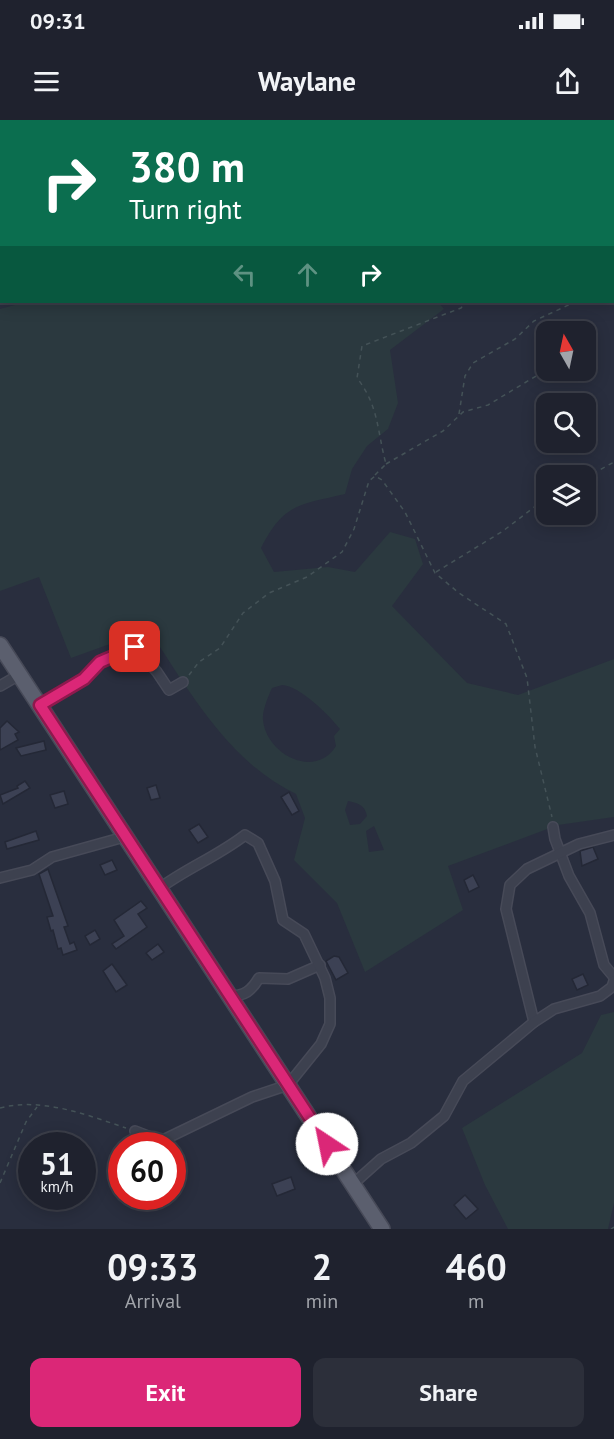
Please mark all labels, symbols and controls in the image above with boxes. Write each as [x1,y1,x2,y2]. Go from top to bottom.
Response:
text: 09:31 [30,7,86,35]
text: Waylane [258,64,356,98]
icon: menu [30,65,63,98]
icon: share [551,65,584,98]
text: 380 m [129,139,245,194]
icon: right [30,144,108,222]
text: Turn right [129,192,242,226]
icon: left [228,258,261,291]
icon: ahead [291,258,324,291]
icon: right [354,258,387,291]
north arrow [536,321,596,381]
map controls [536,321,596,525]
button: search [536,393,596,453]
button: layers [536,465,596,525]
pin [109,621,160,672]
icon: arrive [118,630,151,663]
position arrow [295,1112,359,1176]
speed limit sign: 60 [108,1132,186,1210]
text: 51 [40,1144,74,1183]
text: km/h [41,1177,73,1196]
text: 09:33 [107,1243,199,1290]
text: 2 [312,1243,332,1290]
text: 460 [446,1243,507,1290]
text: Arrival [125,1288,181,1314]
text: min [306,1288,338,1314]
text: m [468,1288,484,1314]
button: Exit [30,1358,301,1427]
button: Share [313,1358,584,1427]

